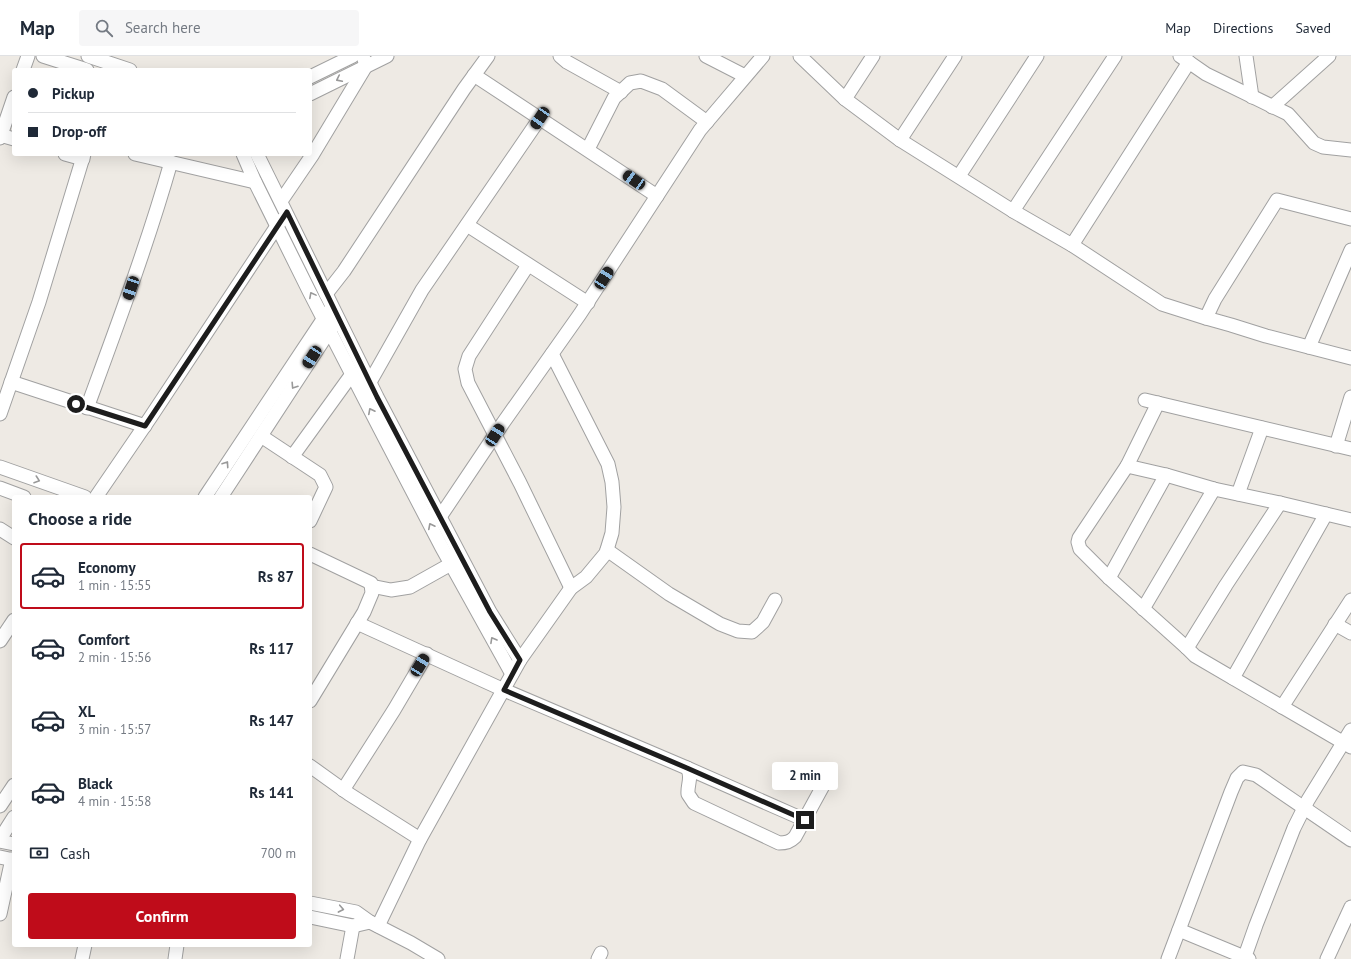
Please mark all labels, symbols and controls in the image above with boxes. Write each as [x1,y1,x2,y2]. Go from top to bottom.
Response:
search box [79,10,359,46]
text: Map [20,16,55,40]
icon: search [93,17,115,39]
text: Search here [125,18,201,37]
text: Map [1165,19,1191,37]
text: Directions [1213,19,1273,37]
text: Saved [1295,19,1331,37]
one-way arrow [336,74,343,82]
text: Pickup [52,84,95,103]
car [528,105,552,131]
text: Drop-off [52,122,106,141]
car [621,168,647,192]
car [592,265,616,291]
car [121,275,141,301]
one-way arrow [309,292,316,300]
car [300,344,324,370]
one-way arrow [291,382,299,389]
route start [67,395,85,413]
one-way arrow [368,408,375,415]
car [483,422,507,448]
one-way arrow [222,462,229,469]
one-way arrow [33,475,40,484]
text: Choose a ride [28,507,132,530]
one-way arrow [428,523,435,531]
icon: car [30,558,66,594]
text: Economy [78,558,136,577]
text: Rs 87 [258,567,294,586]
text: 1 min · 15:55 [78,577,151,594]
icon: car [30,630,66,666]
text: Comfort [78,630,130,649]
one-way arrow [491,637,498,645]
text: Rs 117 [249,639,294,658]
text: 2 min · 15:56 [78,649,151,666]
car [409,652,431,678]
icon: car [30,702,66,738]
text: XL [78,702,95,721]
text: Rs 147 [249,711,294,730]
text: 3 min · 15:57 [78,721,151,738]
callout: 2 min [772,762,838,790]
text: 2 min [789,767,821,784]
icon: car [30,774,66,810]
text: Black [78,774,113,793]
text: Rs 141 [249,783,294,802]
text: 4 min · 15:58 [78,793,151,810]
route end [796,811,814,829]
icon: cash [28,842,50,864]
text: Cash [60,844,90,863]
text: 700 m [261,845,296,862]
button: Confirm [28,893,296,939]
one-way arrow [338,904,345,913]

